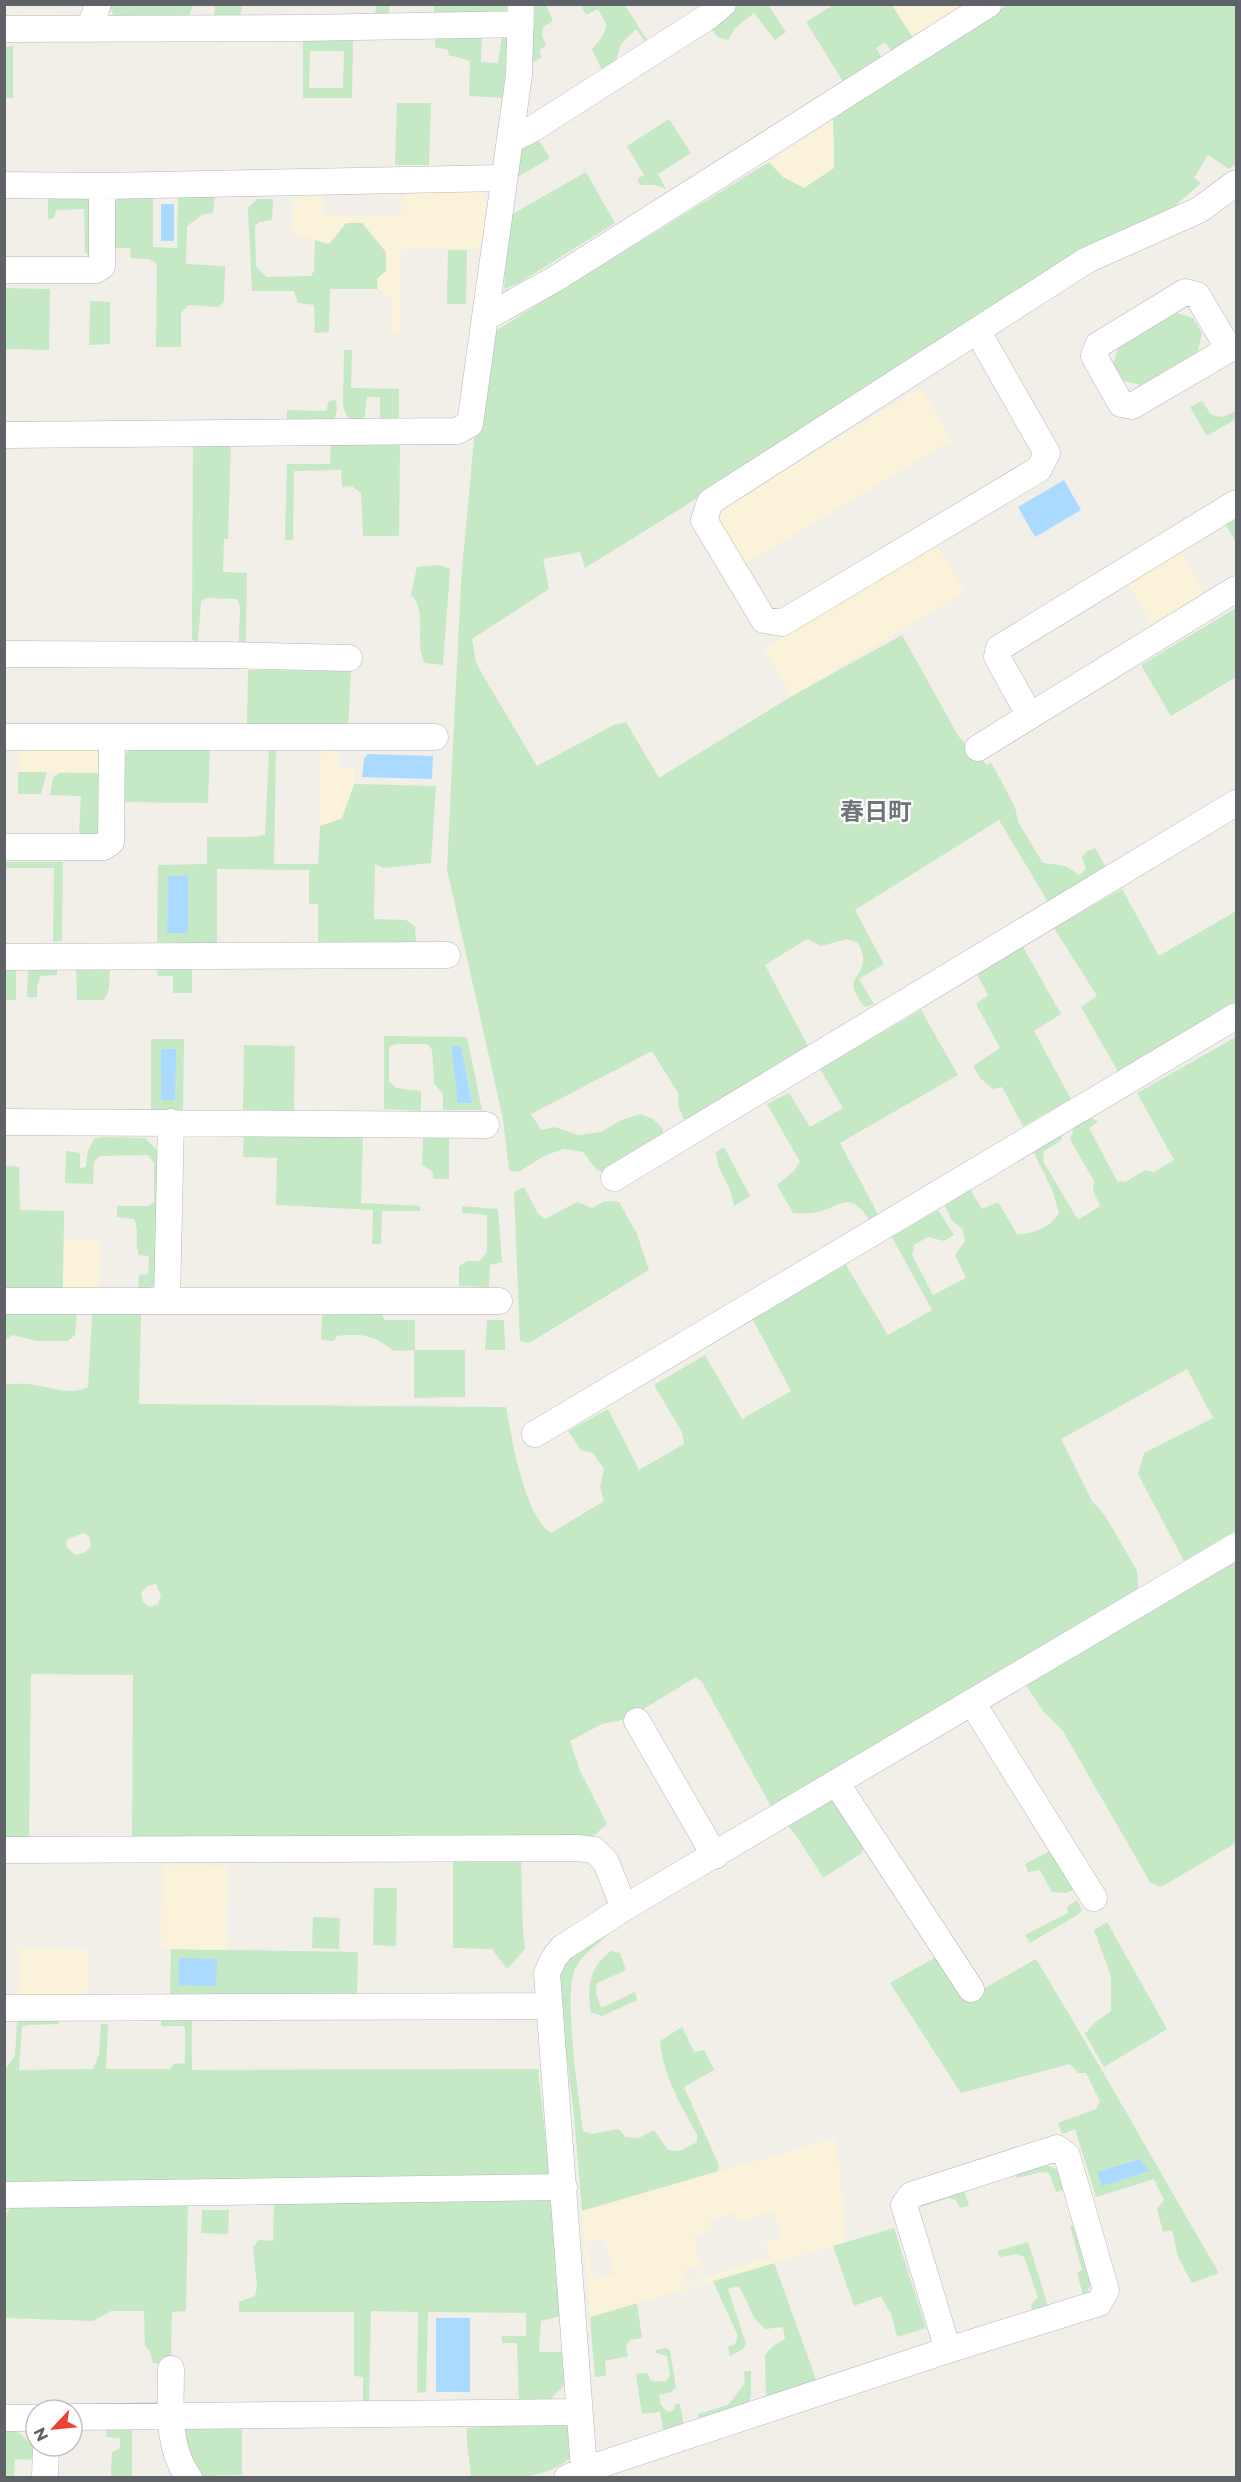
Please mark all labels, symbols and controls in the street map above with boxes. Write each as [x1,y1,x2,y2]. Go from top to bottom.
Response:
district label: 春日町 [840,797,912,826]
north arrow [24,2398,84,2458]
text: N [30,2424,52,2444]

